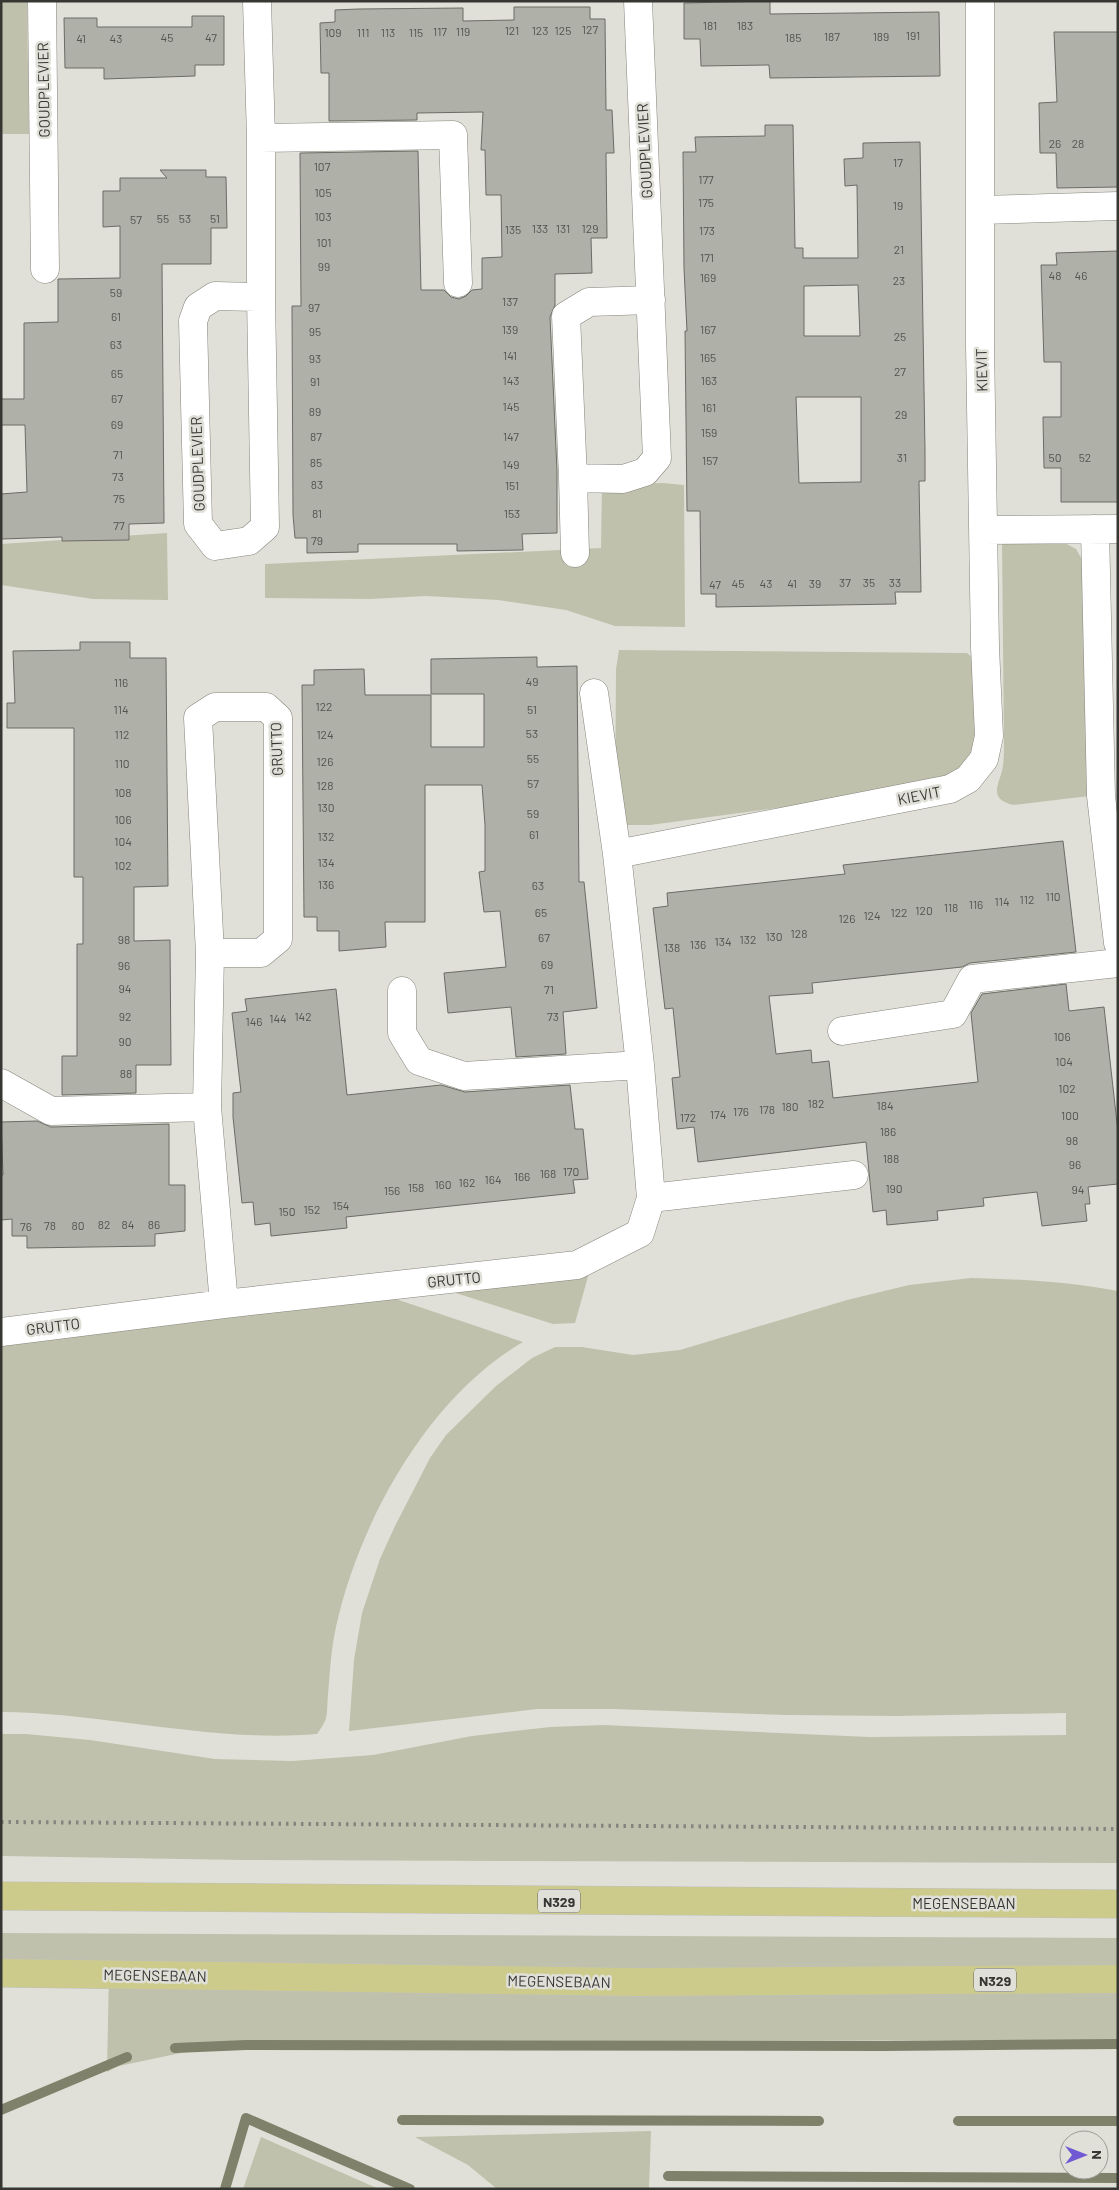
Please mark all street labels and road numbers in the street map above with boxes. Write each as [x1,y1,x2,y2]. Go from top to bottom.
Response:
street label: GOUDPLEVIER [33,42,53,138]
street label: GOUDPLEVIER [633,103,655,199]
street label: KIEVIT [972,348,990,392]
street label: GOUDPLEVIER [186,416,208,512]
street label: GRUTTO [266,722,286,776]
street label: KIEVIT [896,782,942,808]
street label: GRUTTO [426,1267,482,1291]
street label: GRUTTO [25,1314,81,1338]
road number: N329 [538,1890,580,1912]
street label: MEGENSEBAAN [912,1894,1016,1912]
street label: MEGENSEBAAN [103,1965,207,1985]
road number: N329 [974,1968,1016,1992]
street label: MEGENSEBAAN [507,1971,611,1991]

